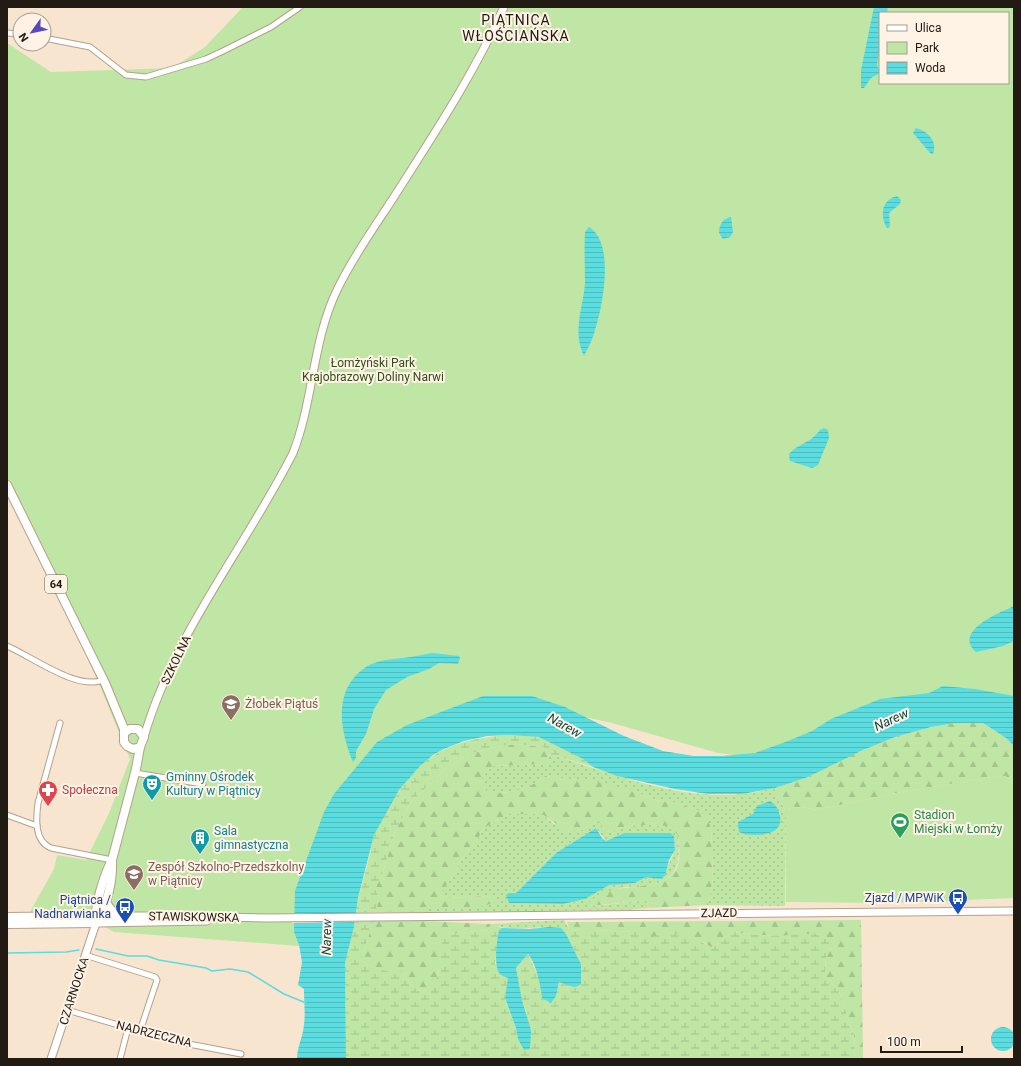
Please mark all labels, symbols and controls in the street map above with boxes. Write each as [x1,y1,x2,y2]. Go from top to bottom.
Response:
north arrow [12,12,52,52]
district label: PIĄTNICA WŁOŚCIAŃSKA [462,12,570,44]
legend [879,12,1009,84]
text: Ulica [915,21,941,35]
text: N [16,30,32,44]
text: Park [915,41,940,55]
text: Woda [915,61,946,75]
park label: Łomżyński Park Krajobrazowy Doliny Narwi [302,356,444,384]
road number: 64 [45,575,67,593]
street label: SZKOLNA [158,633,194,687]
school or university icon: Żłobek Piątuś [220,693,242,721]
place label: Żłobek Piątuś [245,696,318,711]
water label: Narew [872,705,911,734]
water label: Narew [545,710,585,741]
place label: Gminny Ośrodek Kultury w Piątnicy [166,770,261,798]
theatre icon: Gminny Ośrodek Kultury w Piątnicy [141,773,163,801]
pharmacy icon: Społeczna [37,779,59,807]
place label: Społeczna [62,783,118,797]
place label: Stadion Miejski w Łomży [914,808,1003,836]
sports icon: Stadion Miejski w Łomży [889,811,911,839]
place label: Sala gimnastyczna [214,824,288,852]
building icon: Sala gimnastyczna [189,827,211,855]
place label: Zespół Szkolno-Przedszkolny w Piątnicy [148,860,304,888]
school or university icon: Zespół Szkolno-Przedszkolny w Piątnicy [123,863,145,891]
bus stop icon: Zjazd / MPWiK [947,887,969,915]
place label: Zjazd / MPWiK [865,891,944,905]
place label: Piątnica / Nadnarwianka [34,893,111,921]
bus stop icon: Piątnica / Nadnarwianka [114,896,136,924]
street label: ZJAZD [701,906,738,920]
street label: STAWISKOWSKA [148,909,240,925]
water label: Narew [319,918,334,955]
street label: CZARNOCKA [56,955,92,1027]
street label: NADRZECZNA [115,1018,193,1050]
scale bar [881,1028,962,1054]
text: 100 m [887,1035,921,1049]

